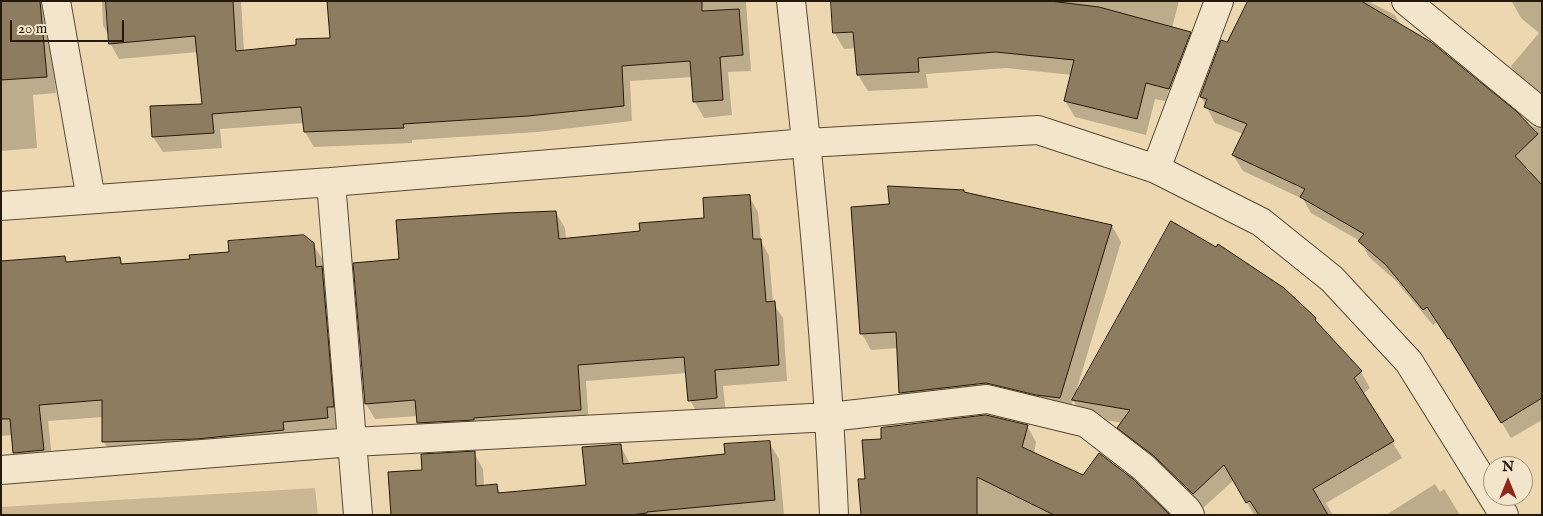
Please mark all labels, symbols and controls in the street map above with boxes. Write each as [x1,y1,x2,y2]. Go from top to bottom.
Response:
scale bar [12,10,126,42]
text: 20 m [18,19,47,38]
north arrow [1483,456,1533,506]
text: N [1502,458,1514,476]

